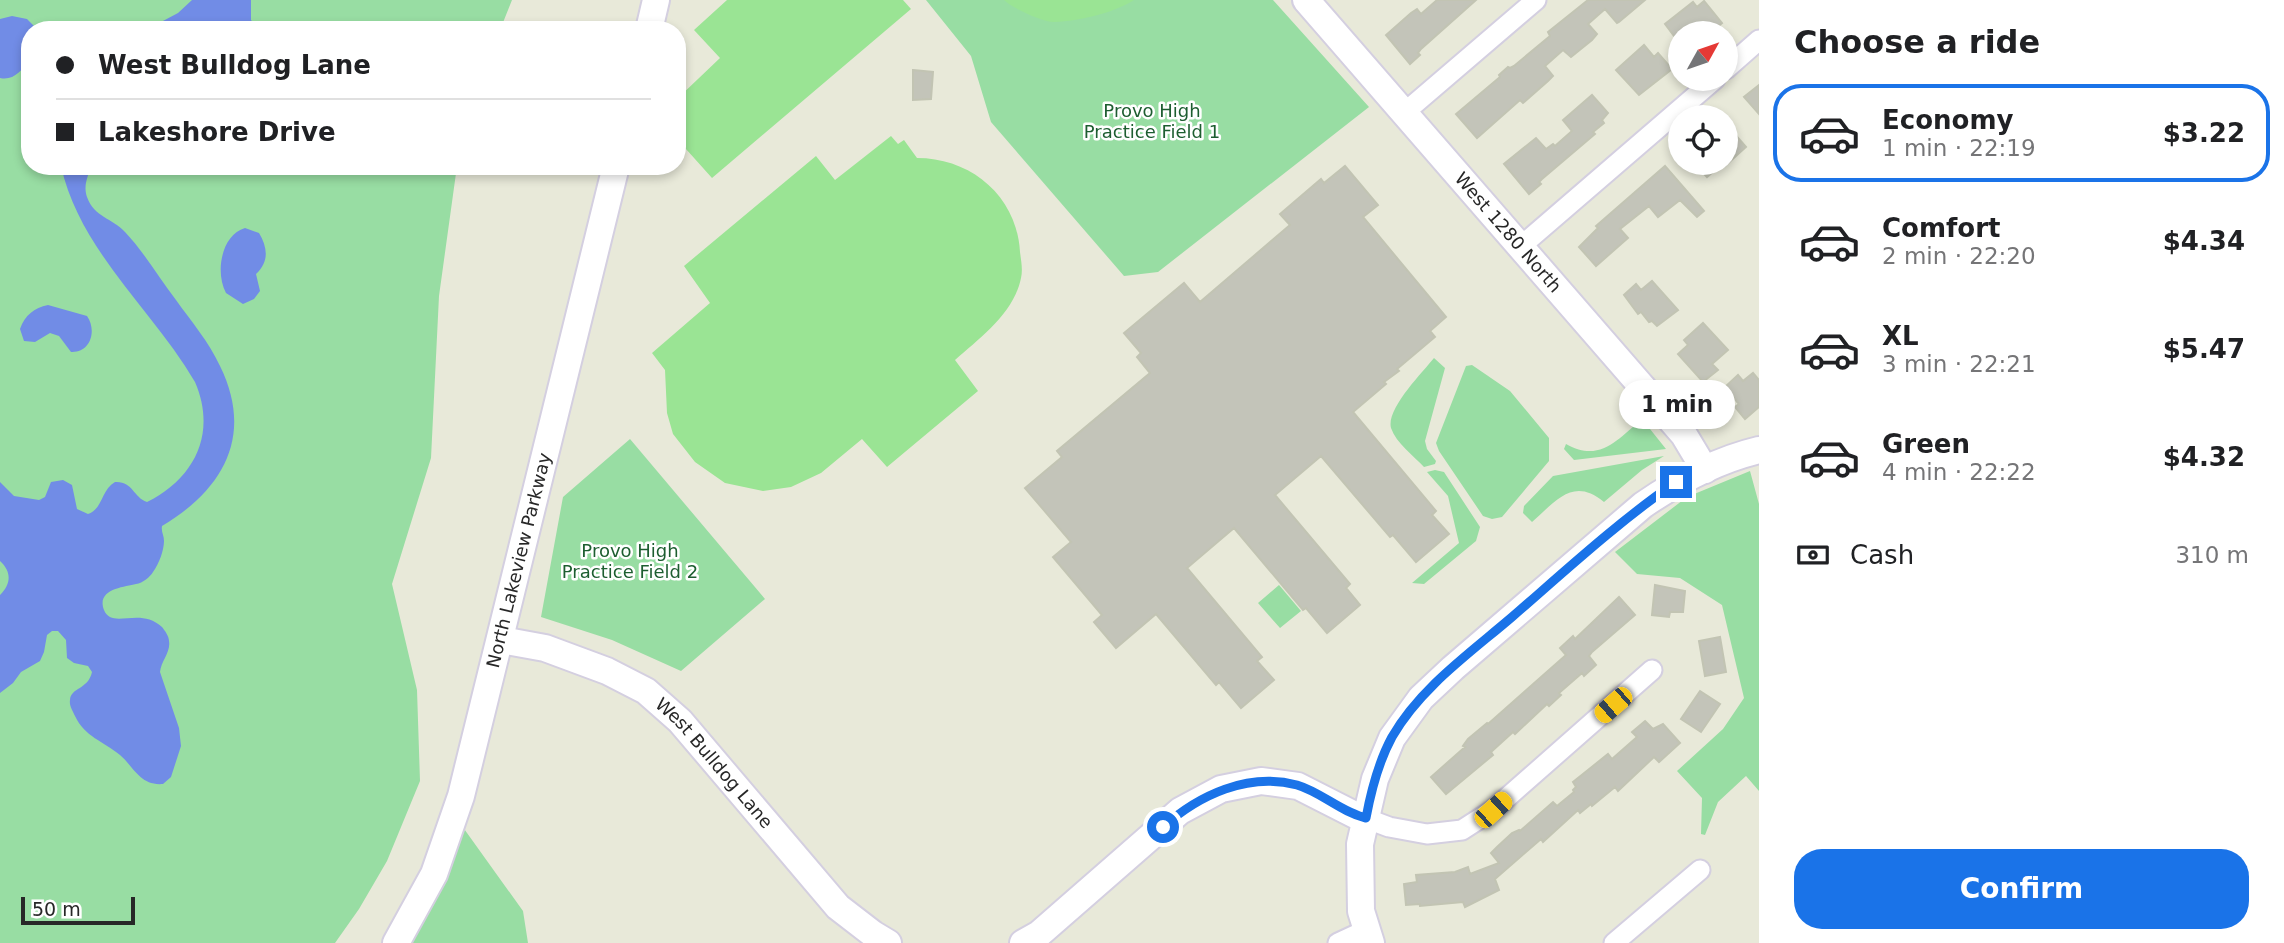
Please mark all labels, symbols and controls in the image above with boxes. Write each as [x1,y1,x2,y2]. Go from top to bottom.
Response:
north arrow [1668,21,1738,91]
map controls [1668,21,1738,175]
text: Choose a ride [1794,23,2040,61]
text: West Bulldog Lane [98,50,371,80]
park label: Provo High Practice Field 1 [1084,100,1220,142]
icon: car [1798,102,1861,165]
button: locate [1668,105,1738,175]
text: Economy [1882,105,2013,135]
text: Lakeshore Drive [98,117,336,147]
text: $3.22 [2163,118,2245,148]
text: 1 min · 22:19 [1882,135,2036,161]
street label: West 1280 North [1451,168,1566,296]
icon: car [1798,210,1861,273]
text: Comfort [1882,213,2000,243]
text: $4.34 [2163,226,2245,256]
text: 2 min · 22:20 [1882,243,2036,269]
icon: car [1798,318,1861,381]
text: XL [1882,321,1919,351]
text: $5.47 [2163,334,2245,364]
text: 3 min · 22:21 [1882,351,2036,377]
callout: 1 min [1618,380,1734,430]
text: 1 min [1641,391,1713,417]
icon: car [1798,426,1861,489]
text: Green [1882,429,1970,459]
text: $4.32 [2163,442,2245,472]
street label: North Lakeview Parkway [482,450,555,670]
text: 4 min · 22:22 [1882,459,2036,485]
route end [1660,466,1692,498]
icon: cash [1794,536,1832,574]
park label: Provo High Practice Field 2 [562,540,698,582]
text: Cash [1850,540,1914,570]
text: 310 m [2175,542,2249,568]
car [1591,683,1636,727]
street label: West Bulldog Lane [651,693,777,832]
car [1471,788,1516,832]
route start [1147,811,1179,843]
button: Confirm [1794,849,2249,929]
scale bar [21,894,135,926]
text: 50 m [32,898,81,920]

